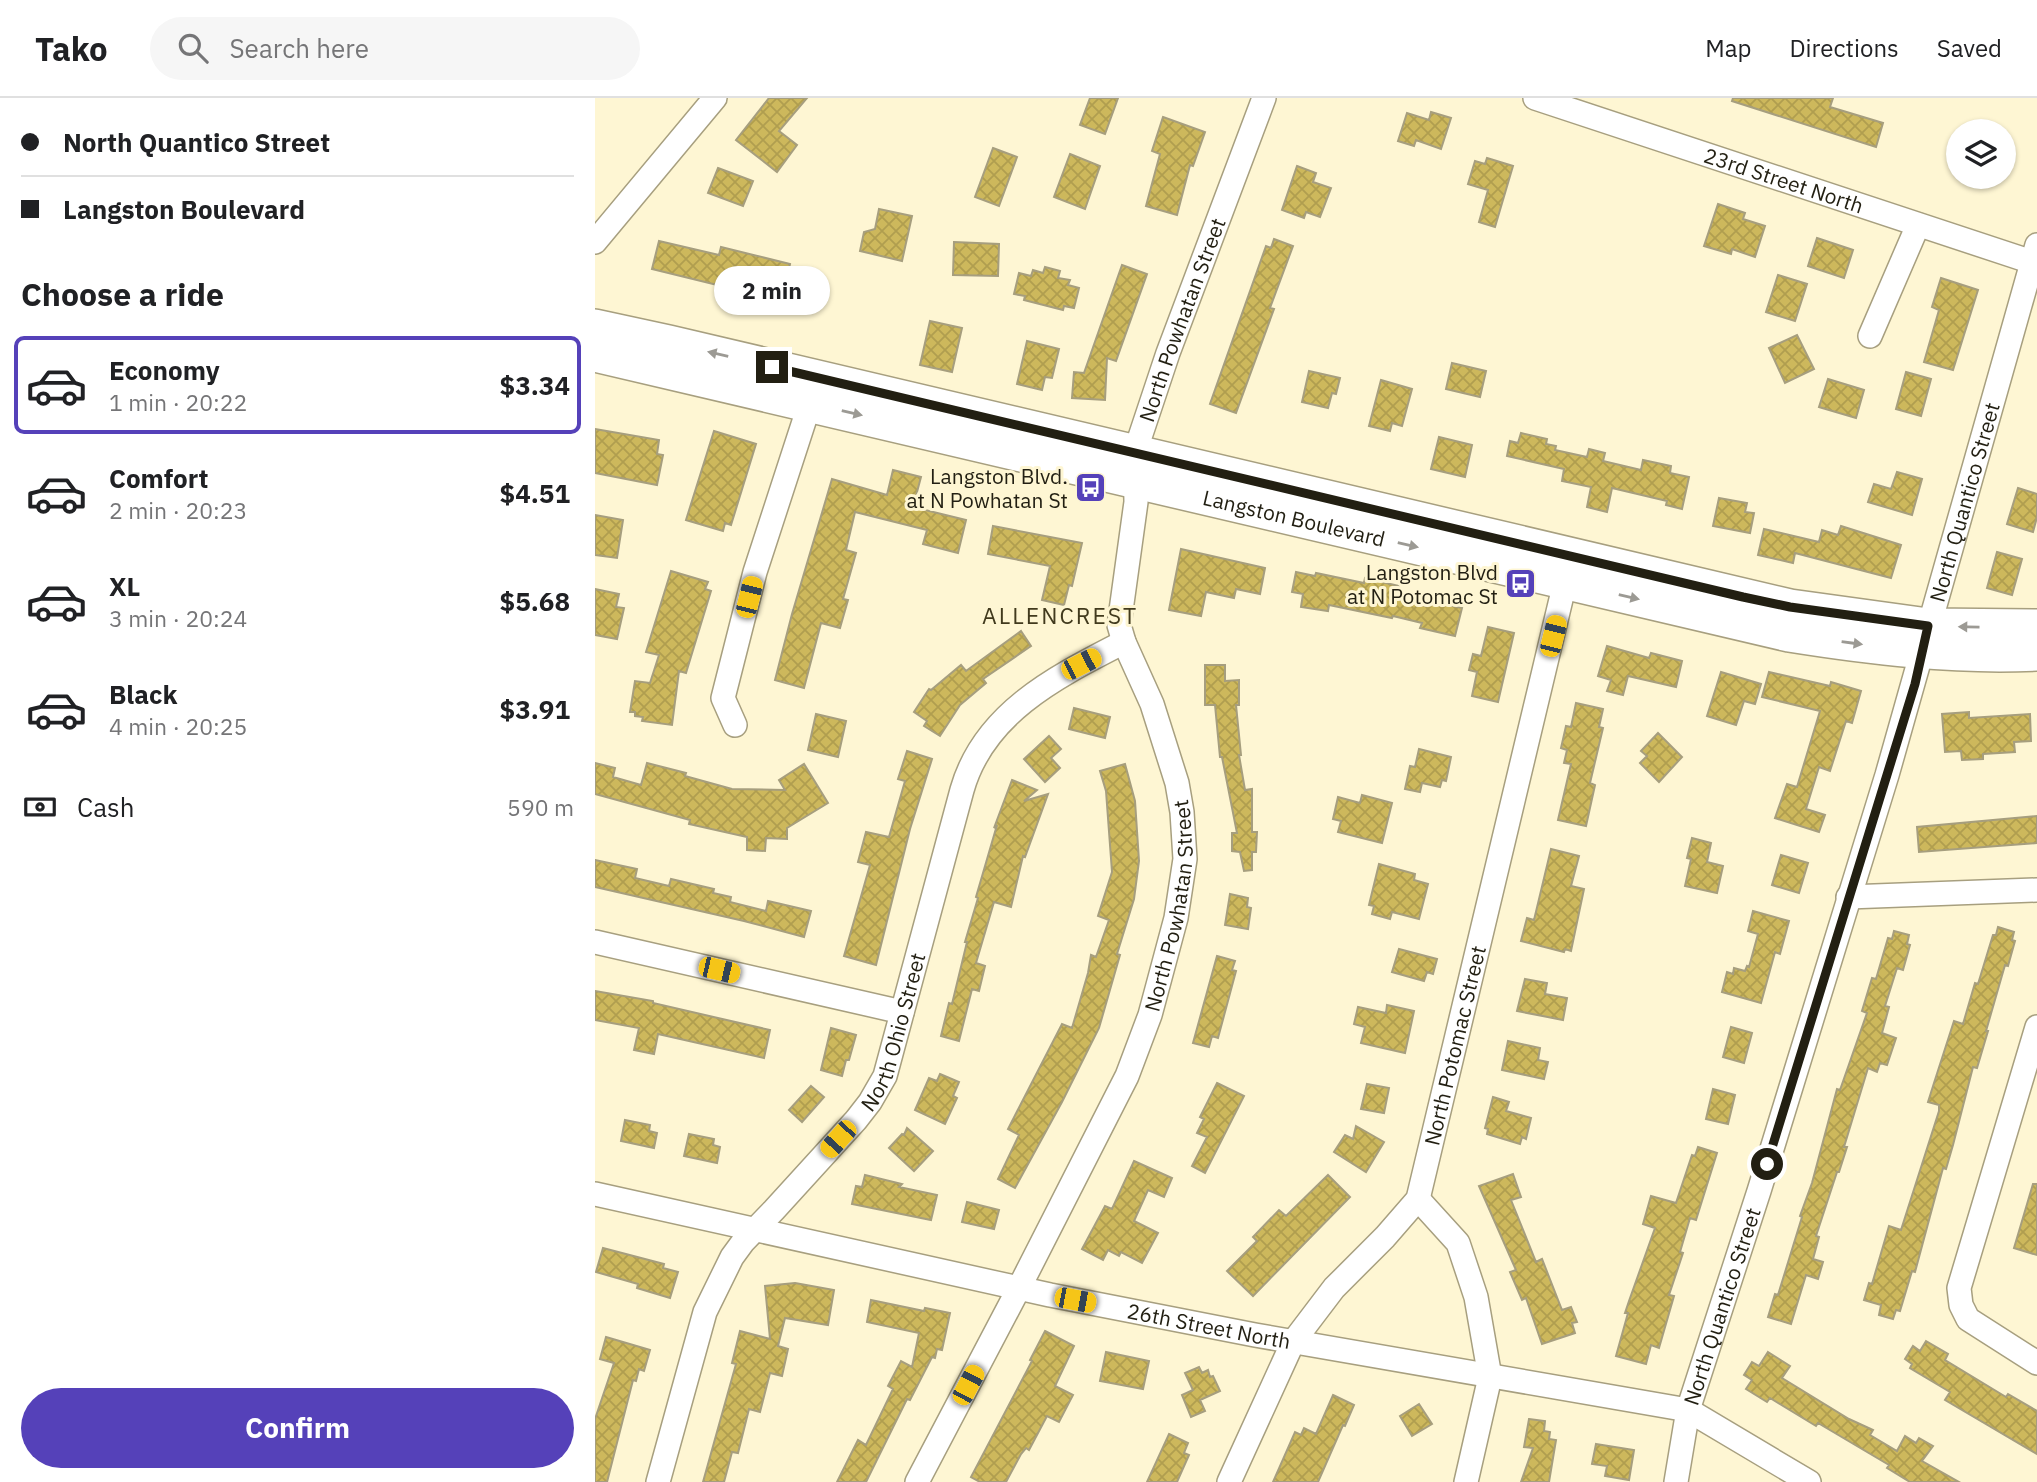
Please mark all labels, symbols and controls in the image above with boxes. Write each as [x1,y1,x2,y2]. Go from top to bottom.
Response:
search box [150,17,640,80]
text: Tako [35,27,108,70]
icon: search [174,29,212,67]
text: Search here [230,31,369,65]
text: Map [1705,32,1751,64]
text: Directions [1789,32,1899,64]
text: Saved [1937,32,2002,64]
map controls [1946,119,2016,189]
button: layers [1946,119,2016,189]
text: North Quantico Street [63,125,330,159]
street label: 23rd Street North [1700,141,1867,219]
text: Langston Boulevard [63,192,305,226]
street label: North Powhatan Street [1132,214,1232,425]
callout: 2 min [714,266,830,314]
text: Choose a ride [21,273,224,315]
text: 2 min [742,275,802,305]
one-way arrow [707,349,729,360]
route end [756,351,788,383]
text: Economy [109,353,220,387]
icon: car [25,354,88,417]
text: $3.34 [500,368,570,402]
text: 1 min · 20:22 [109,387,247,417]
street label: North Quantico Street [1923,399,2006,605]
one-way arrow [842,408,864,419]
text: Comfort [109,461,208,495]
icon: car [25,462,88,525]
place label: Langston Blvd. at N Powhatan St [906,462,1068,514]
bus stop icon: Langston Blvd. at N Powhatan St [1074,471,1108,505]
text: $4.51 [500,476,570,510]
street label: Langston Boulevard [1200,483,1388,553]
text: 2 min · 20:23 [109,495,247,525]
one-way arrow [1397,540,1419,551]
place label: Langston Blvd at N Potomac St [1347,558,1498,610]
bus stop icon: Langston Blvd at N Potomac St [1504,567,1538,601]
text: XL [109,569,140,603]
icon: car [25,570,88,633]
car [734,574,765,620]
text: $5.68 [500,584,570,618]
one-way arrow [1618,592,1640,603]
district label: ALLENCREST [982,600,1138,630]
text: 3 min · 20:24 [109,603,247,633]
car [1538,613,1569,659]
one-way arrow [1958,622,1980,633]
one-way arrow [1841,638,1863,649]
car [1058,645,1105,683]
text: Black [109,677,177,711]
icon: car [25,678,88,741]
text: $3.91 [500,692,570,726]
text: 4 min · 20:25 [109,711,247,741]
icon: cash [21,788,59,826]
text: Cash [77,790,134,824]
text: 590 m [507,792,574,822]
street label: North Powhatan Street [1138,798,1199,1015]
street label: North Potomac Street [1417,943,1492,1148]
street label: North Ohio Street [854,950,932,1117]
car [697,955,742,985]
car [817,1116,860,1162]
route start [1751,1148,1783,1180]
street label: North Quantico Street [1677,1204,1767,1409]
car [1053,1286,1098,1314]
street label: 26th Street North [1125,1296,1293,1355]
car [949,1362,988,1408]
button: Confirm [21,1388,574,1468]

